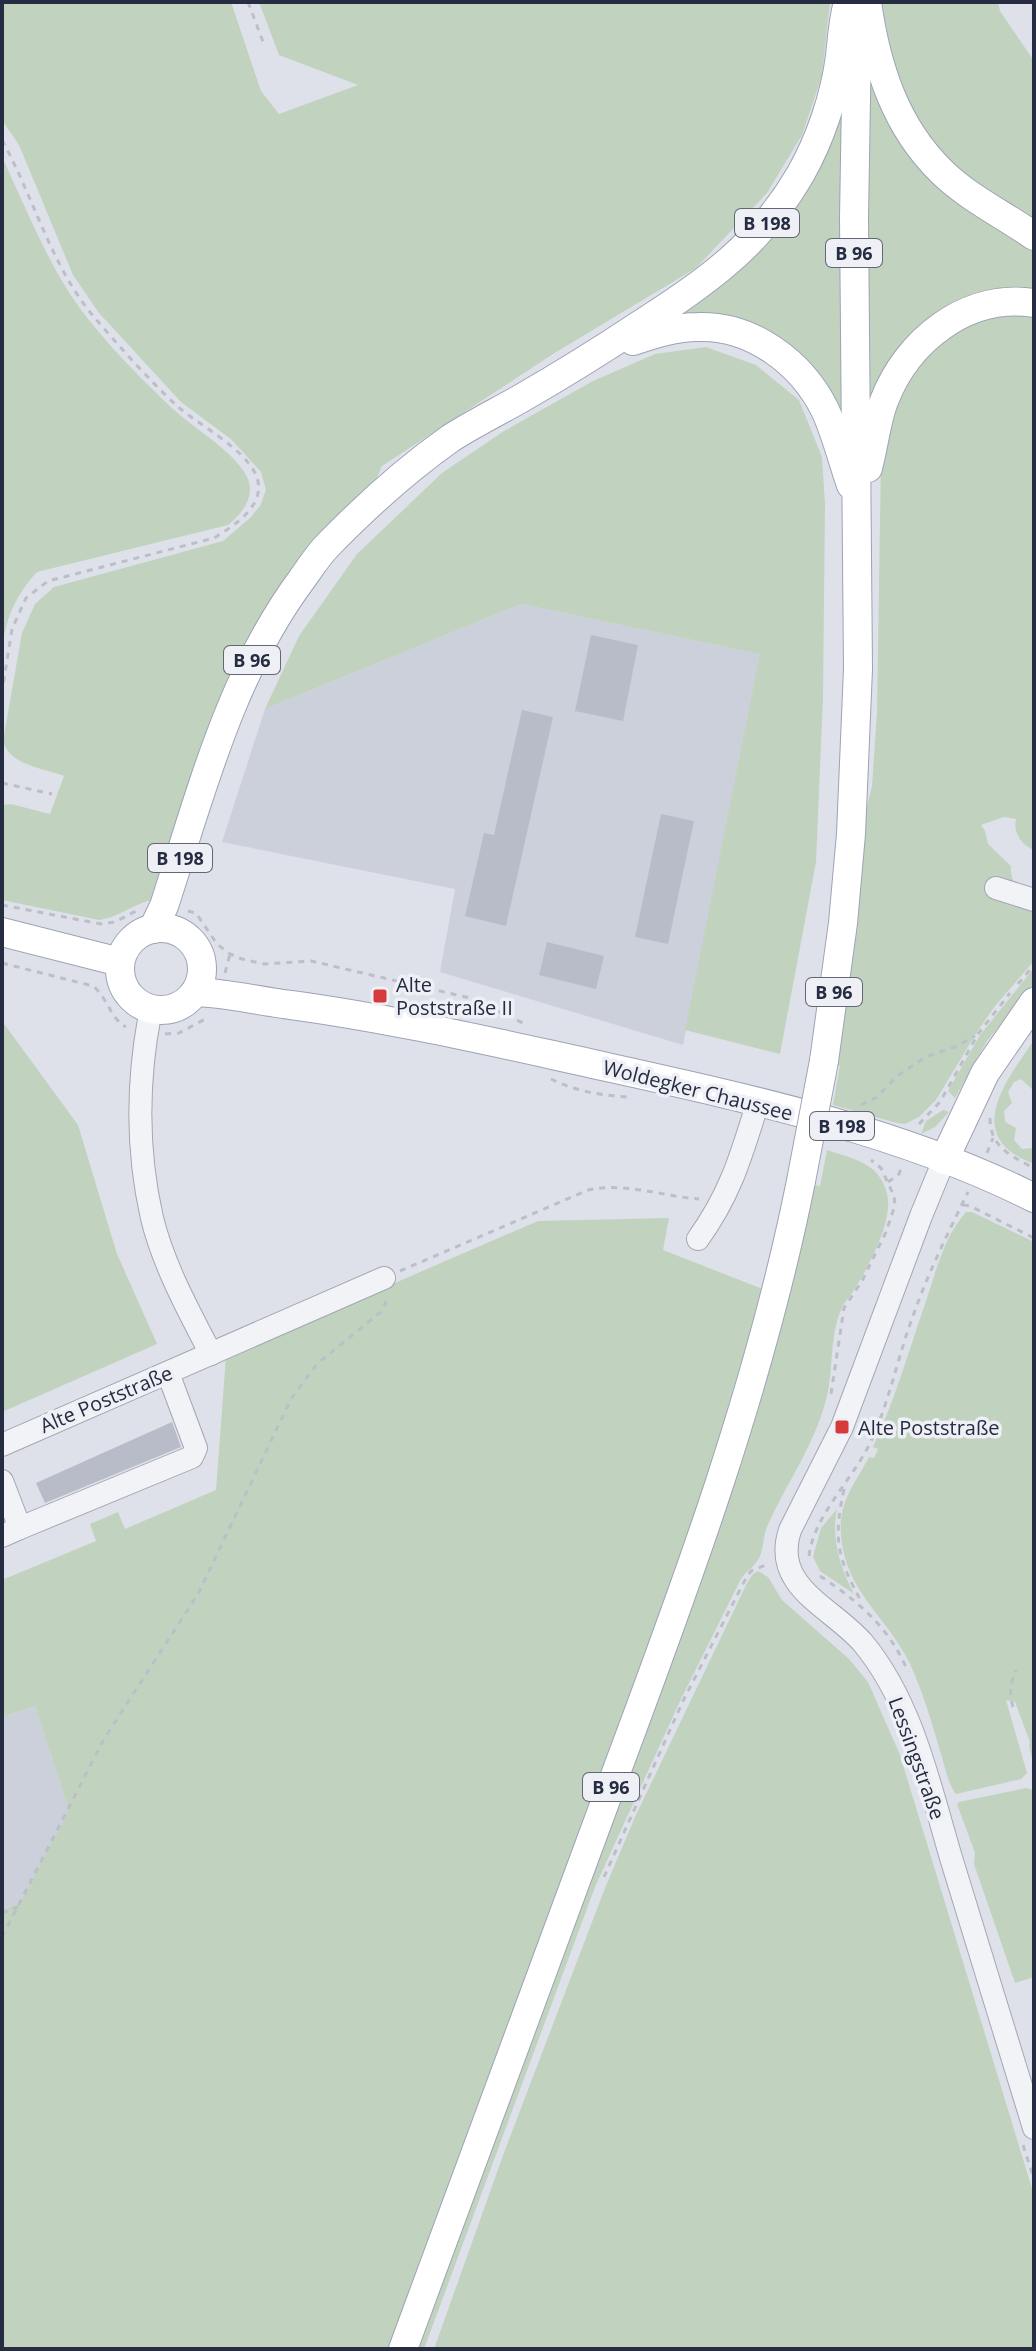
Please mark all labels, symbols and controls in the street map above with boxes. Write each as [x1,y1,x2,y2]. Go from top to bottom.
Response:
road number: B 198 [735,209,799,237]
road number: B 96 [826,239,882,267]
road number: B 96 [224,646,280,674]
road number: B 198 [148,844,212,872]
place label: Alte Poststraße II [396,971,513,1021]
road number: B 96 [806,978,862,1006]
marker: Alte Poststraße II [371,987,389,1005]
street label: Woldegker Chaussee [600,1053,796,1127]
road number: B 198 [810,1112,874,1140]
street label: Alte Poststraße [36,1359,176,1439]
place label: Alte Poststraße [858,1414,1000,1441]
marker: Alte Poststraße [833,1418,851,1436]
street label: Lessingstraße [882,1693,952,1823]
road number: B 96 [583,1773,639,1801]

